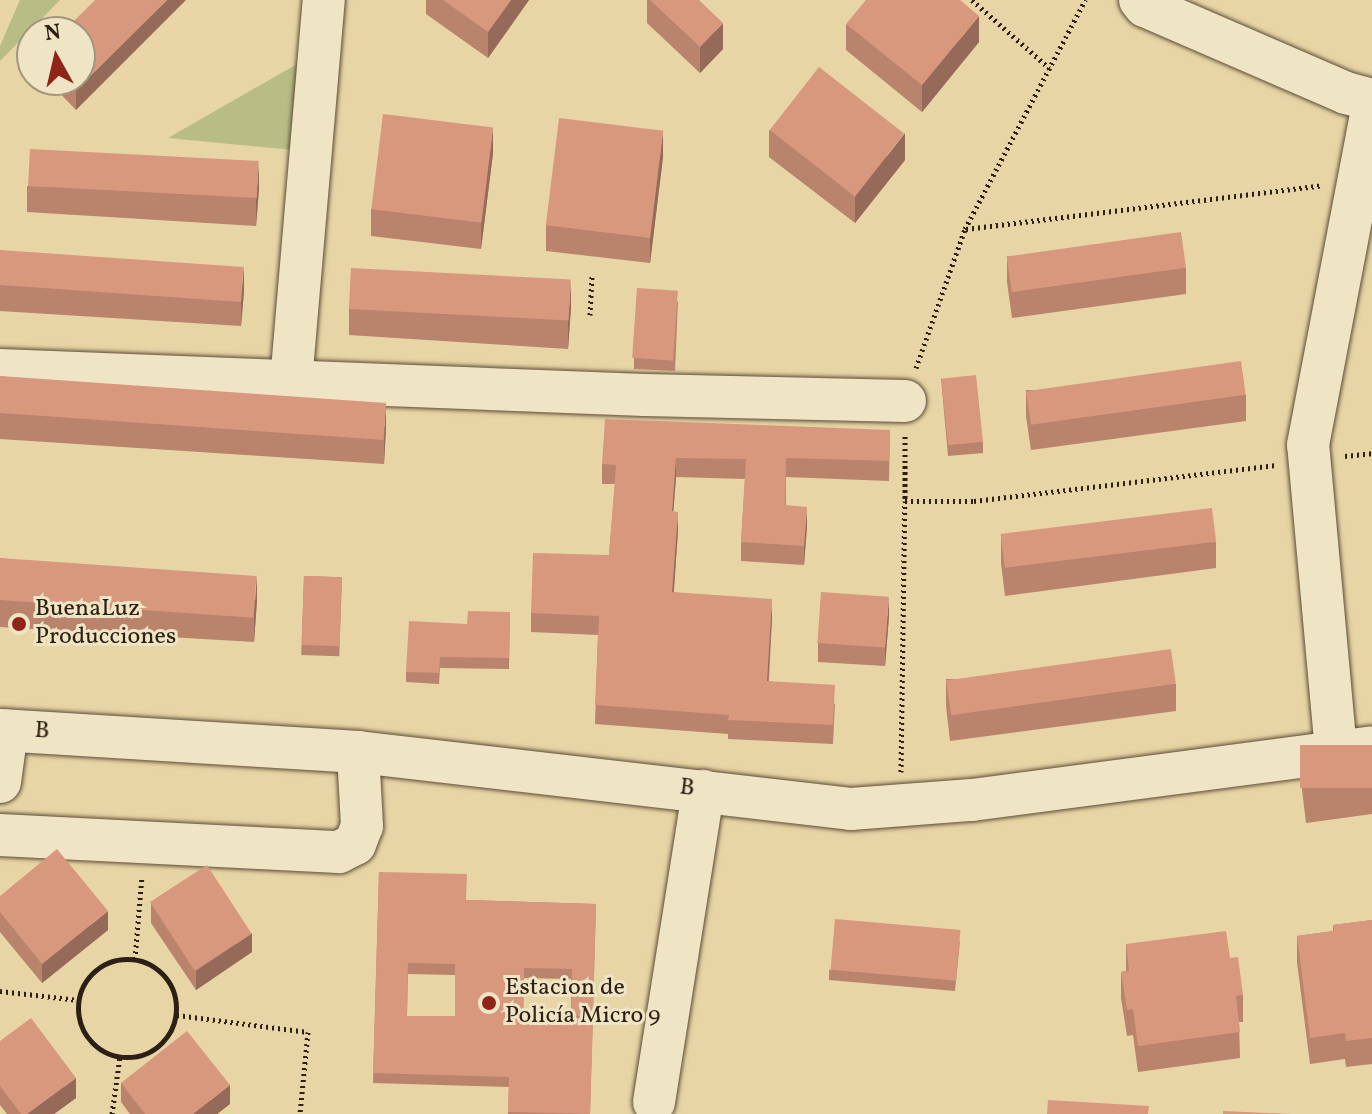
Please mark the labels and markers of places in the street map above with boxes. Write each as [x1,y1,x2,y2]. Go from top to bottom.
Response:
place label: BuenaLuz Producciones [35,596,176,652]
marker: BuenaLuz Producciones [10,615,28,633]
place label: Estacion de Policía Micro 9 [505,975,660,1031]
marker: Estacion de Policía Micro 9 [480,994,498,1012]

